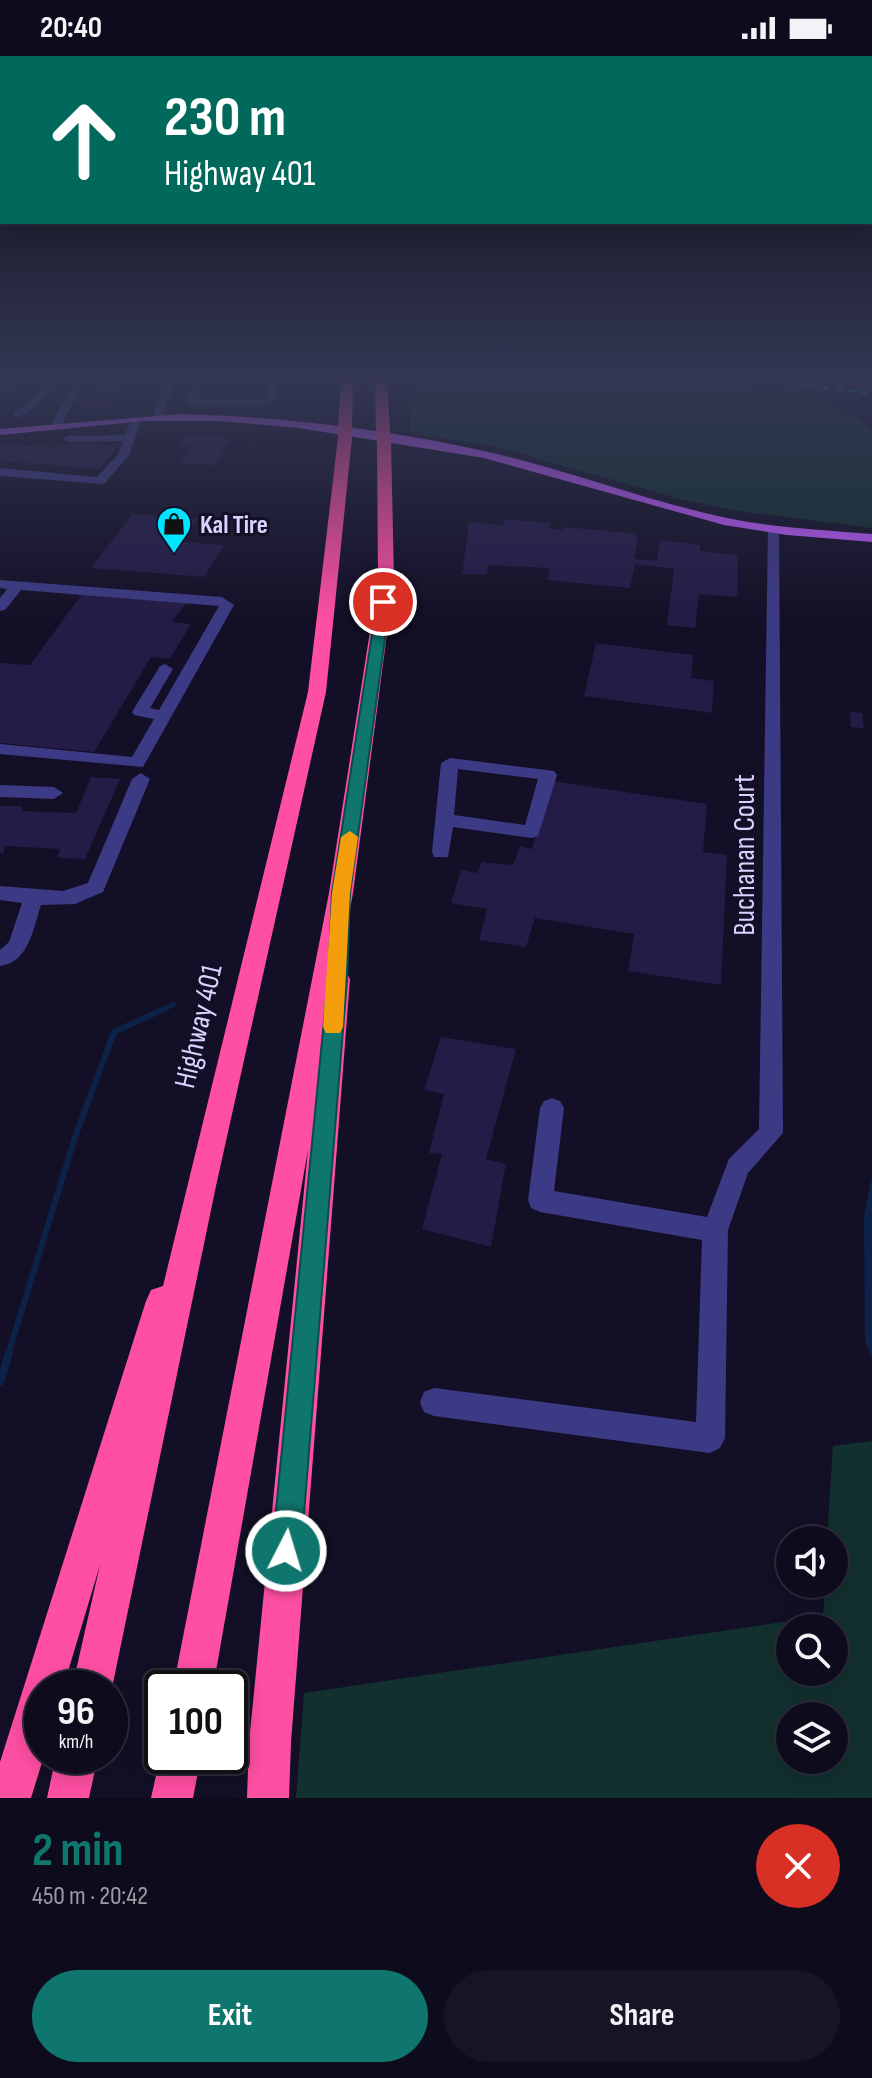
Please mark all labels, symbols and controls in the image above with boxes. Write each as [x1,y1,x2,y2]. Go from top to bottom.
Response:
text: 20:40 [40,10,102,46]
text: 230 m [164,85,286,152]
icon: ahead [32,88,136,192]
text: Highway 401 [164,153,315,196]
shop icon: Kal Tire [155,505,193,555]
place label: Kal Tire [200,510,268,541]
pin [349,568,417,636]
icon: arrive [361,580,405,624]
street label: Buchanan Court [727,774,763,936]
street label: Highway 401 [167,960,231,1092]
position arrow [244,1509,328,1593]
map controls [776,1526,848,1774]
button: sound [776,1526,848,1598]
button: search [776,1614,848,1686]
speed limit sign: 100 [144,1670,248,1774]
text: 96 [57,1688,95,1736]
button: layers [776,1702,848,1774]
text: km/h [59,1730,93,1754]
text: 2 min [32,1822,123,1879]
button: close [756,1824,840,1908]
text: 450 m · 20:42 [32,1881,148,1912]
button: Exit [32,1970,428,2062]
button: Share [444,1970,840,2062]

